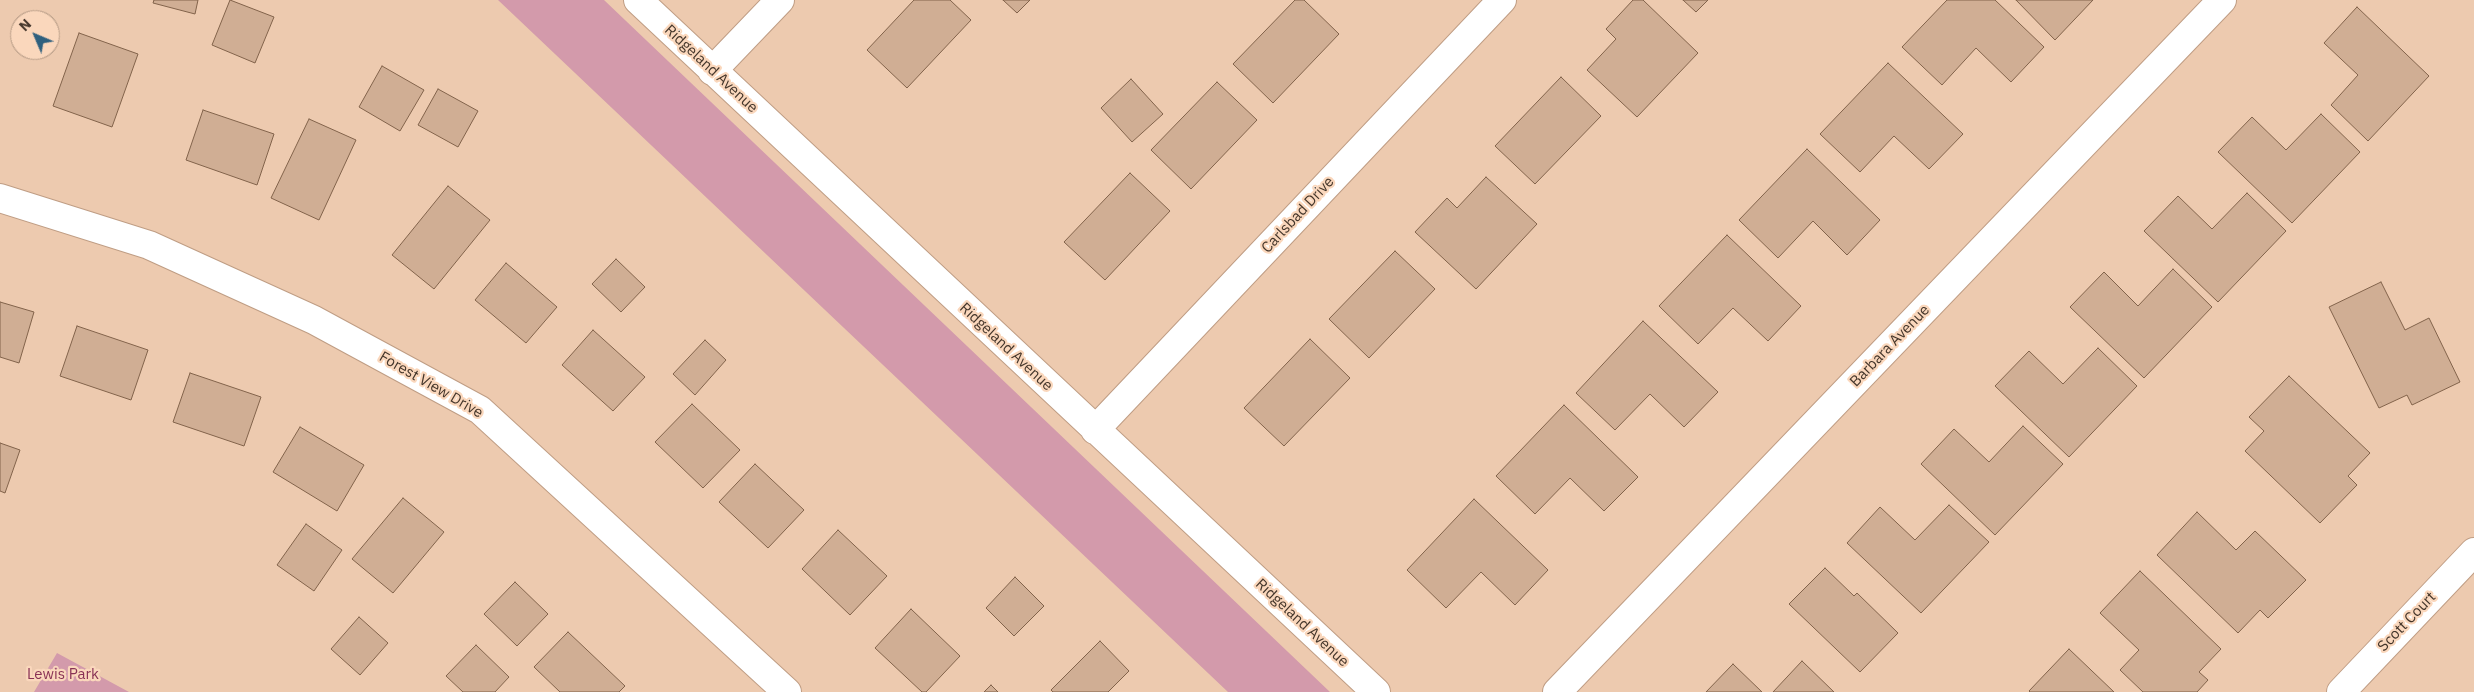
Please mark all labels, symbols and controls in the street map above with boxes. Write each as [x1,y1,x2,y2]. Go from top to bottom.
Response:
north arrow [10,10,60,60]
text: N [15,15,35,35]
street label: Ridgeland Avenue [661,21,761,117]
street label: Carlsbad Drive [1258,173,1338,257]
street label: Ridgeland Avenue [956,299,1056,395]
street label: Barbara Avenue [1846,301,1934,391]
street label: Forest View Drive [376,348,486,422]
street label: Ridgeland Avenue [1252,575,1352,671]
street label: Scott Court [2374,589,2440,655]
park label: Lewis Park [27,666,99,684]

